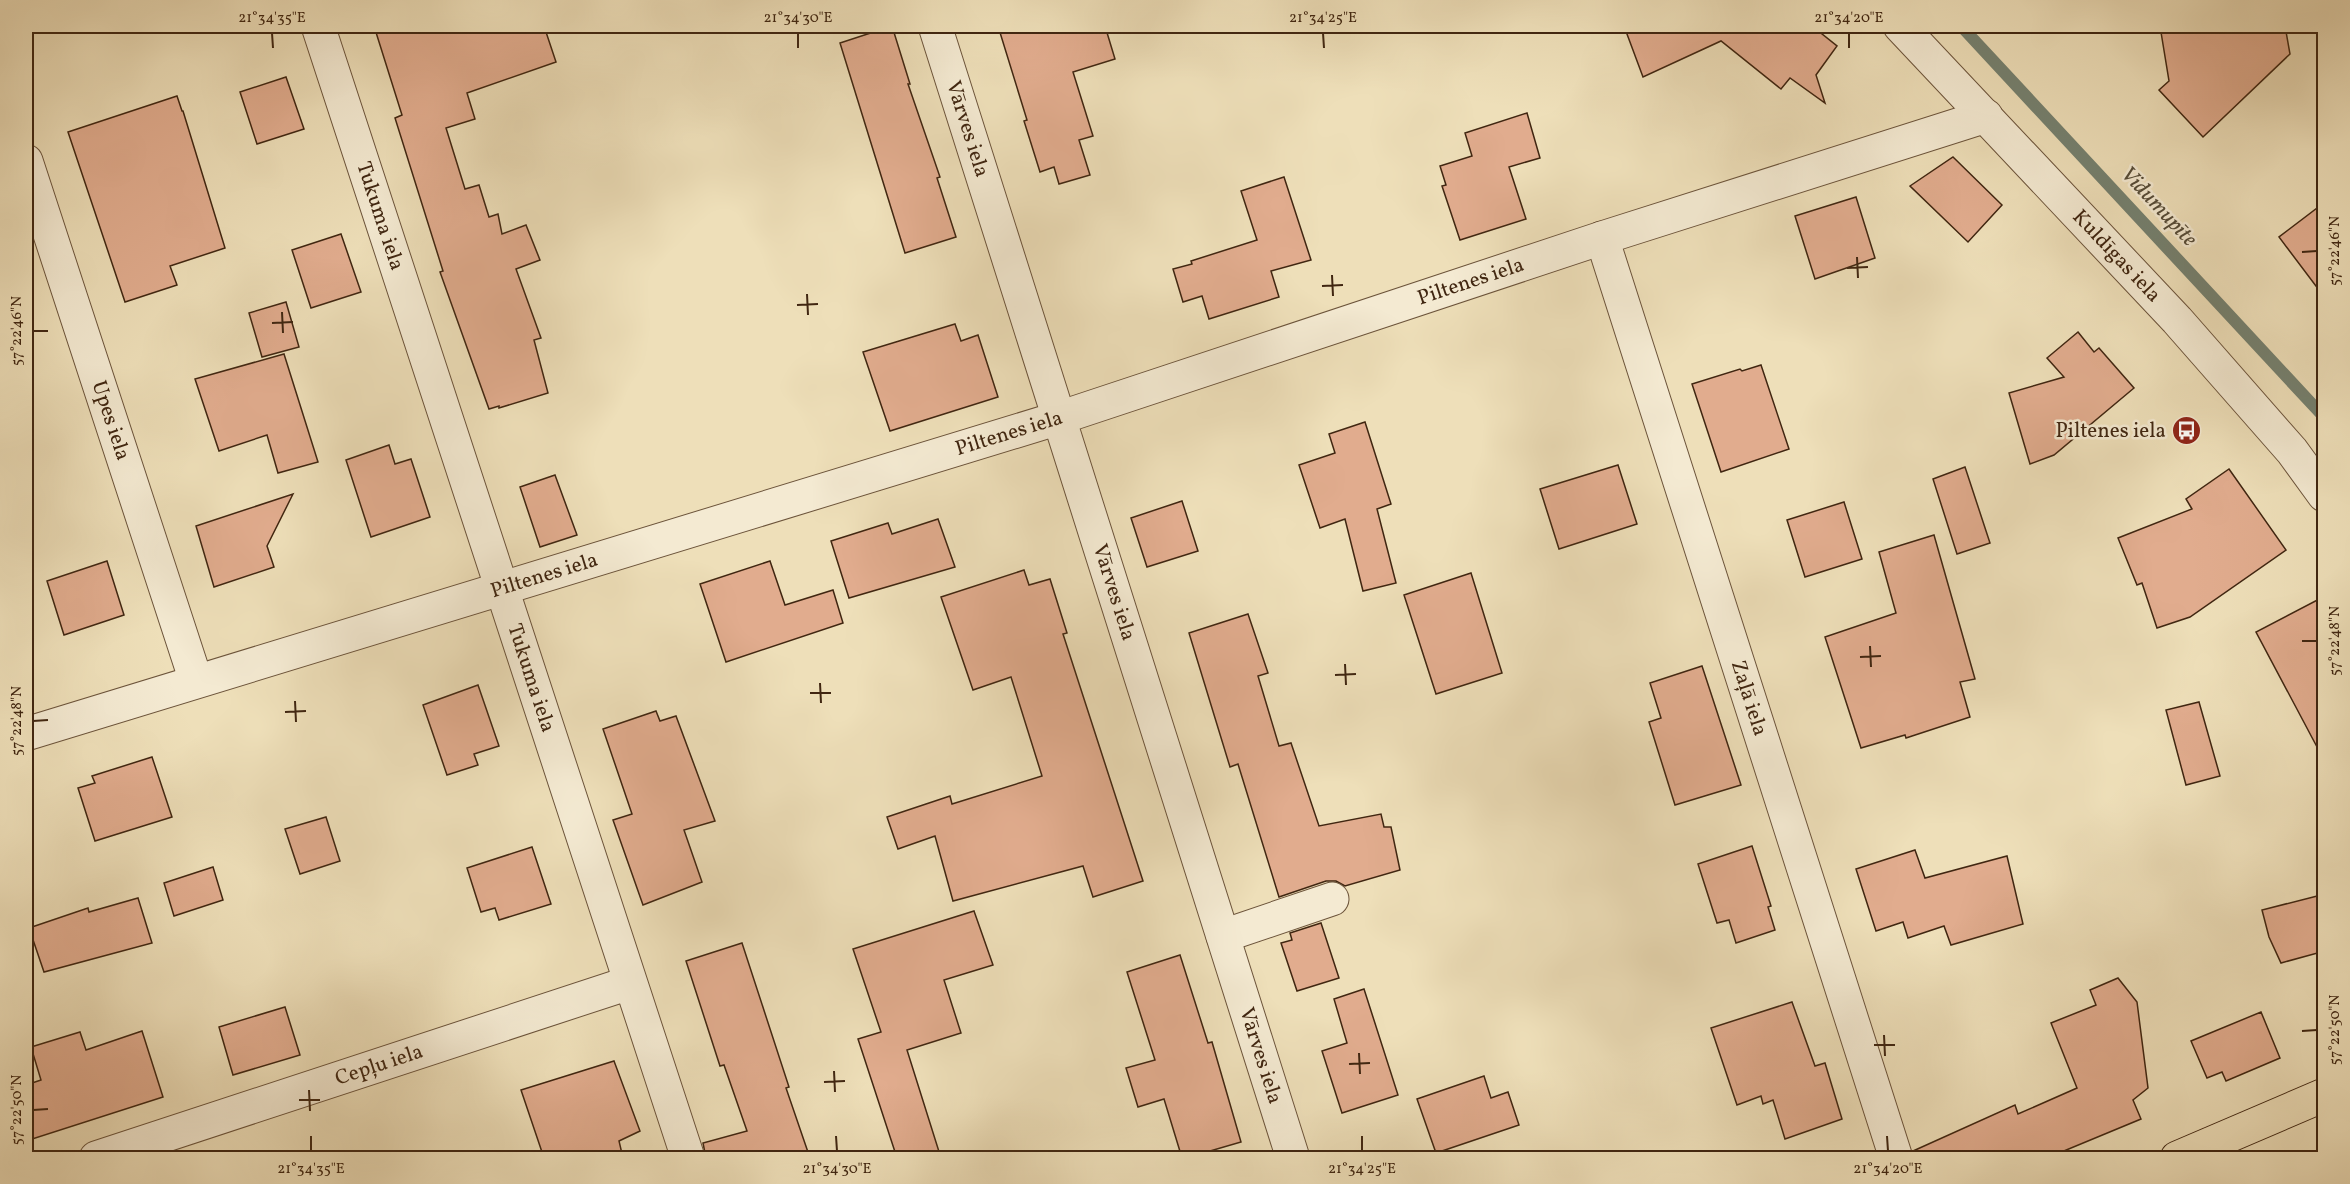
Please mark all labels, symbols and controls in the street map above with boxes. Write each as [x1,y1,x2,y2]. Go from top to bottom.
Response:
text: 21°34'35"E [238,8,306,29]
text: 21°34'30"E [764,8,832,29]
text: 21°34'25"E [1289,8,1357,29]
text: 21°34'20"E [1814,8,1884,29]
street label: Vārves iela [939,77,996,181]
street label: Tukuma iela [349,158,411,274]
water label: Vidumupīte [2113,160,2203,254]
street label: Kuldīgas iela [2066,203,2168,309]
text: 57°22'46"N [2325,216,2346,286]
street label: Piltenes iela [1414,250,1528,313]
text: 57°22'46"N [7,296,28,366]
street label: Upes iela [84,377,137,464]
street label: Piltenes iela [952,403,1066,463]
bus stop icon: Piltenes iela [2171,415,2203,447]
place label: Piltenes iela [2055,417,2166,446]
street label: Vārves iela [1085,540,1143,644]
street label: Piltenes iela [487,545,601,606]
text: 57°22'48"N [2325,606,2346,676]
street label: Tukuma iela [500,620,562,736]
street label: Zaļā iela [1723,657,1775,740]
text: 57°22'48"N [7,686,28,756]
text: 57°22'50"N [2325,995,2346,1065]
street label: Vārves iela [1232,1004,1290,1108]
street label: Cepļu iela [331,1037,427,1093]
text: 57°22'50"N [7,1075,28,1145]
text: 21°34'35"E [277,1159,345,1180]
text: 21°34'30"E [803,1159,871,1180]
text: 21°34'25"E [1328,1159,1396,1180]
text: 21°34'20"E [1853,1159,1923,1180]

